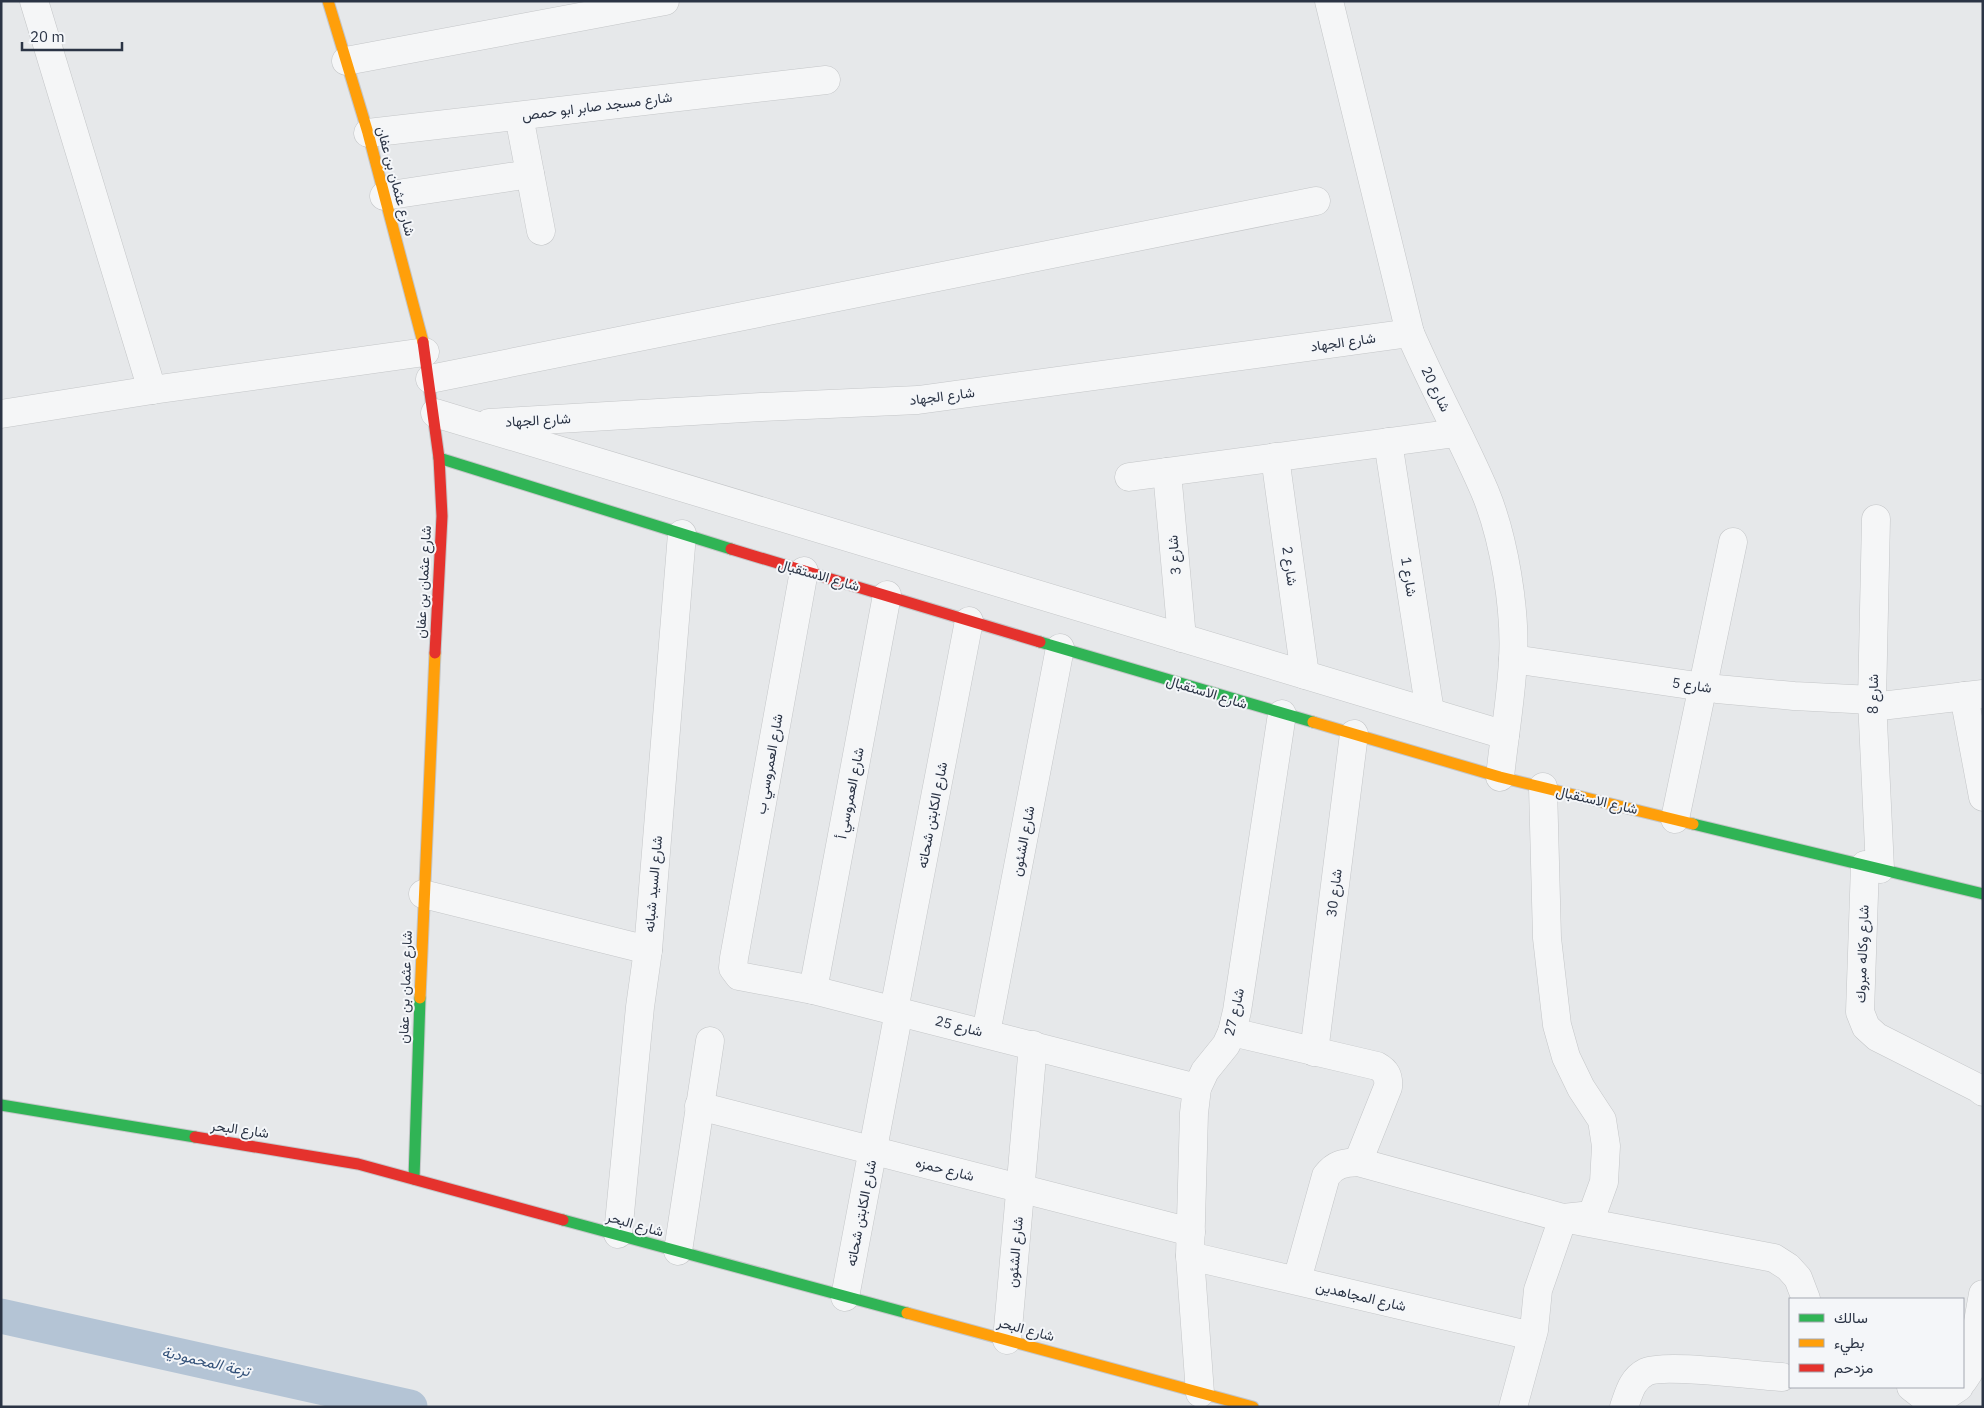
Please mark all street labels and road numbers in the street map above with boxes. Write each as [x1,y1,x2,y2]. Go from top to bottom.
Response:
street label: شارع مسجد صابر ابو حمص [521,88,673,126]
street label: شارع عثمان بن عفان [371,124,419,239]
street label: شارع الجهاد [1309,329,1377,357]
street label: شارع 20 [1416,363,1455,416]
street label: شارع الجهاد [908,383,976,411]
street label: شارع الجهاد [505,409,571,433]
street label: شارع عثمان بن عفان [411,525,437,639]
street label: شارع 3 [1163,534,1187,576]
street label: شارع 2 [1276,545,1302,587]
street label: شارع الاستقبال [776,555,862,597]
street label: شارع 1 [1395,556,1421,598]
street label: شارع الاستقبال [1164,671,1250,715]
street label: شارع 5 [1671,673,1713,699]
street label: شارع 8 [1864,674,1884,714]
street label: شارع العمروسي ب [751,712,790,816]
street label: شارع العمروسي أ [832,746,871,841]
street label: شارع الكابتن شحاته [913,760,953,870]
street label: شارع الاستقبال [1554,782,1640,820]
street label: شارع الشئون [1007,804,1041,878]
street label: شارع السيد شبانه [640,835,668,933]
street label: شارع 30 [1322,868,1348,918]
street label: شارع وكاله مبروك [1851,905,1875,1003]
street label: شارع عثمان بن عفان [394,930,418,1044]
street label: شارع 27 [1220,986,1250,1038]
street label: شارع 25 [933,1011,985,1043]
street label: شارع البحر [208,1116,270,1144]
street label: شارع حمزه [913,1153,976,1187]
street label: شارع الكابتن شحاته [842,1158,882,1268]
street label: شارع البحر [603,1207,666,1243]
street label: شارع الشئون [1003,1216,1029,1288]
street label: شارع المجاهدين [1314,1277,1408,1317]
street label: شارع البحر [994,1312,1057,1347]

